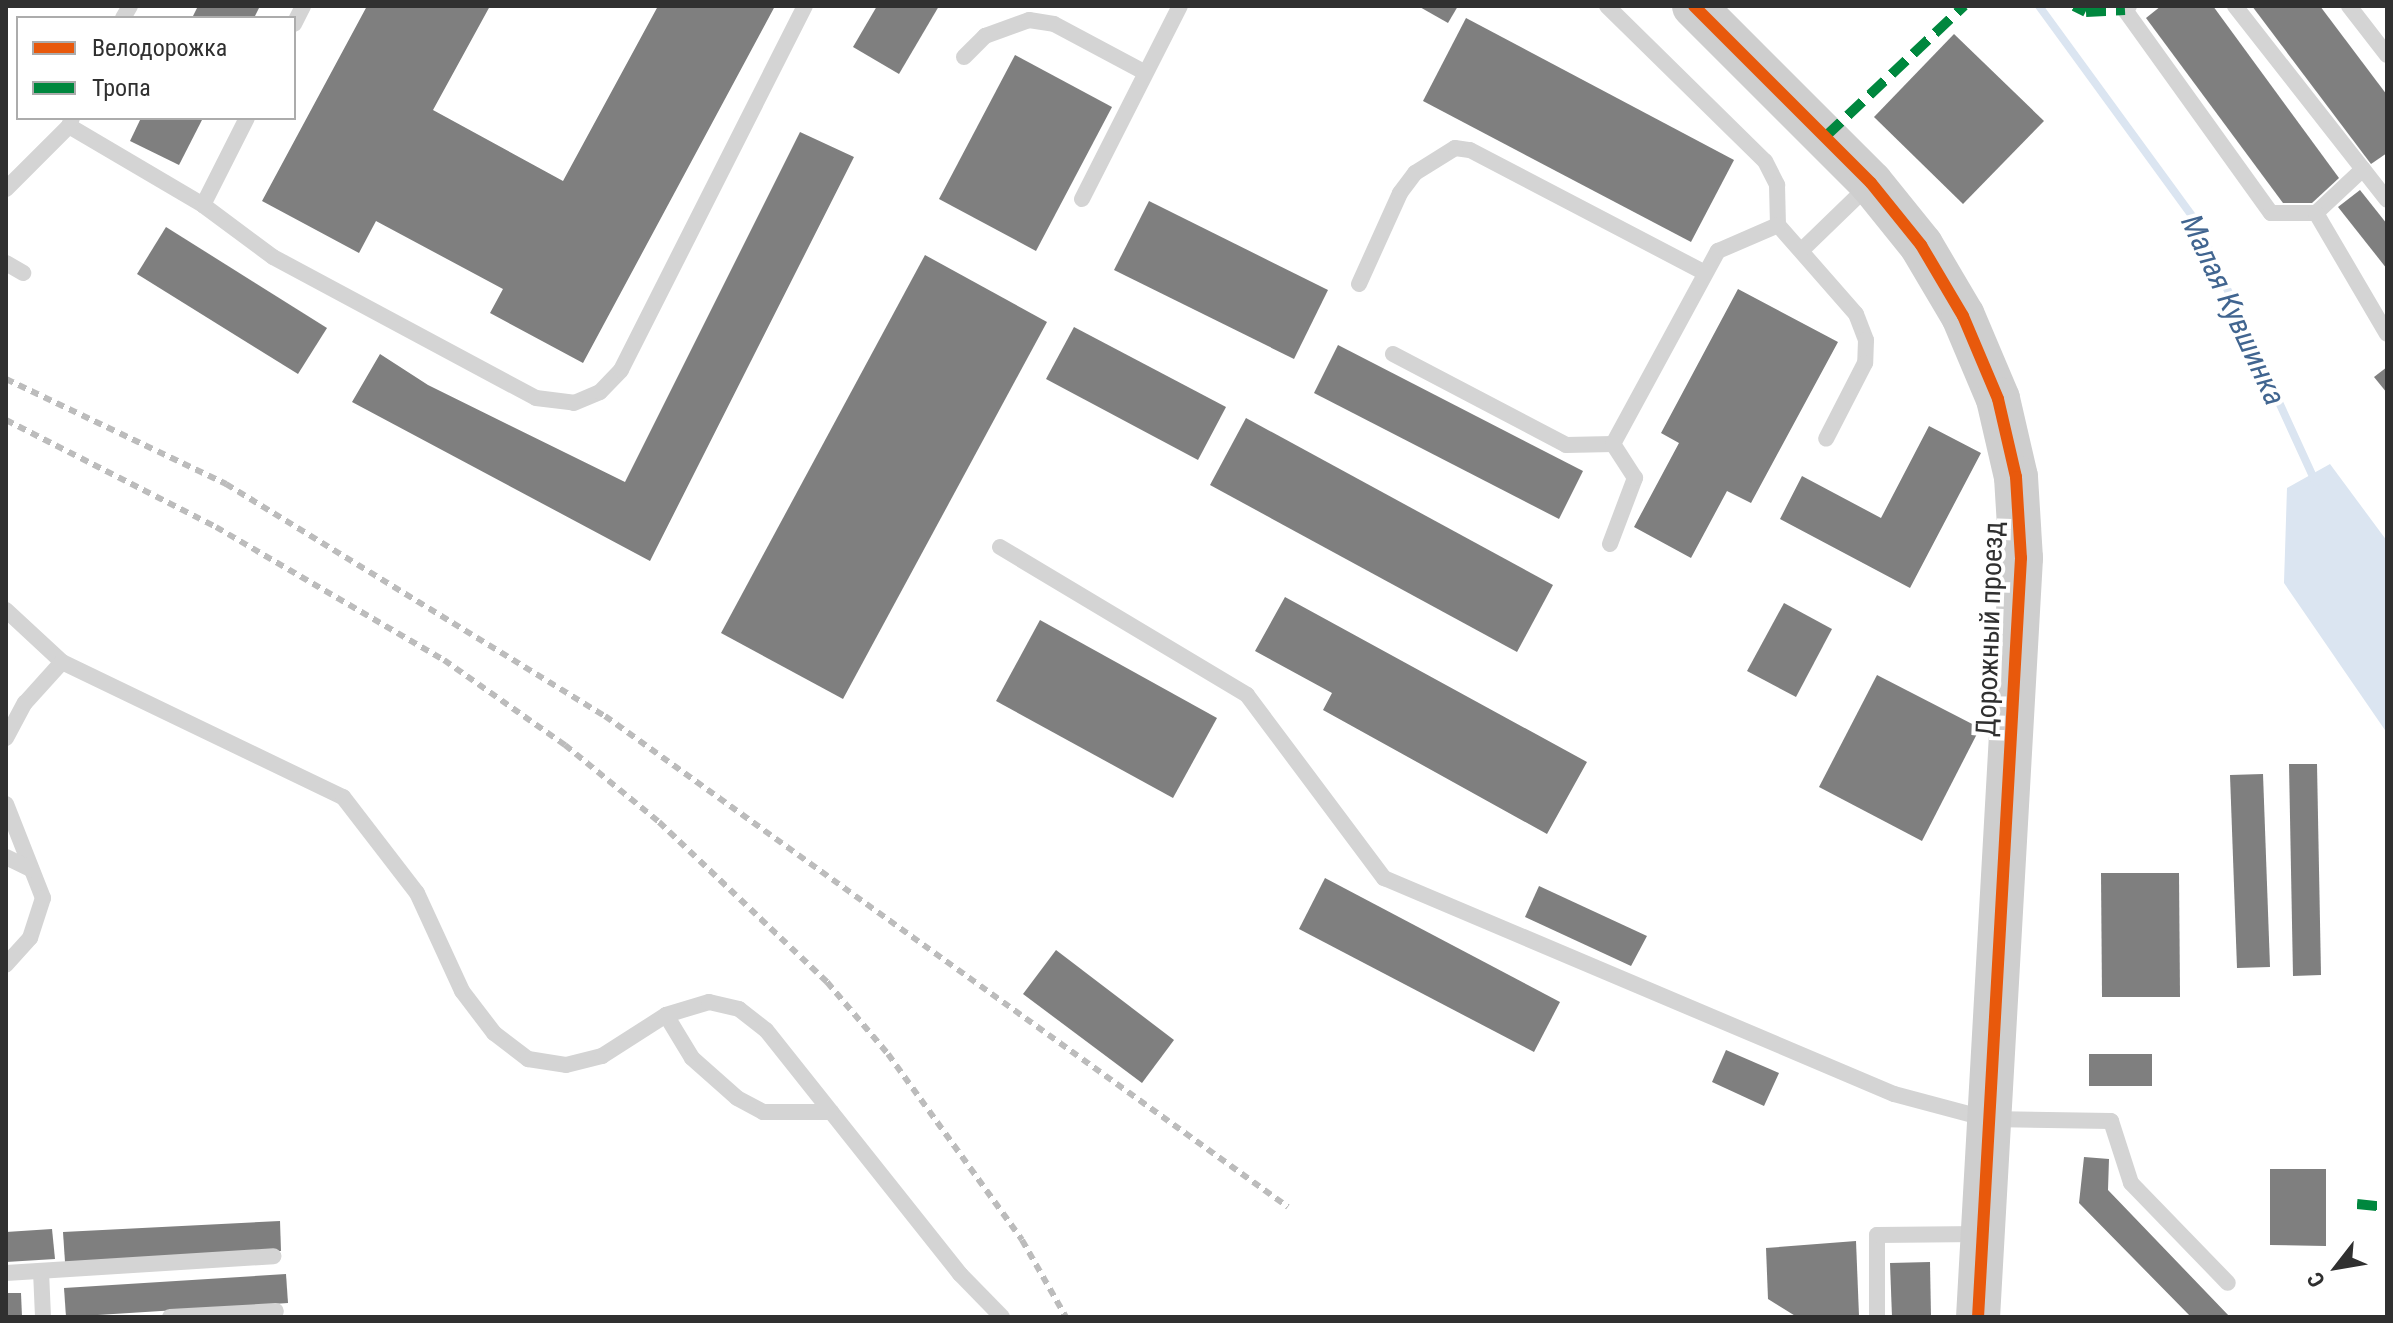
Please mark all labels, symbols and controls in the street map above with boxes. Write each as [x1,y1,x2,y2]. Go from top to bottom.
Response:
legend [16,16,296,120]
text: Велодорожка [92,34,227,62]
text: Тропа [92,74,151,102]
water label: Малая Кувшинка [2173,209,2293,411]
street label: Дорожный проезд [1969,521,2011,737]
north arrow [2297,1227,2377,1307]
text: С [2302,1268,2330,1291]

